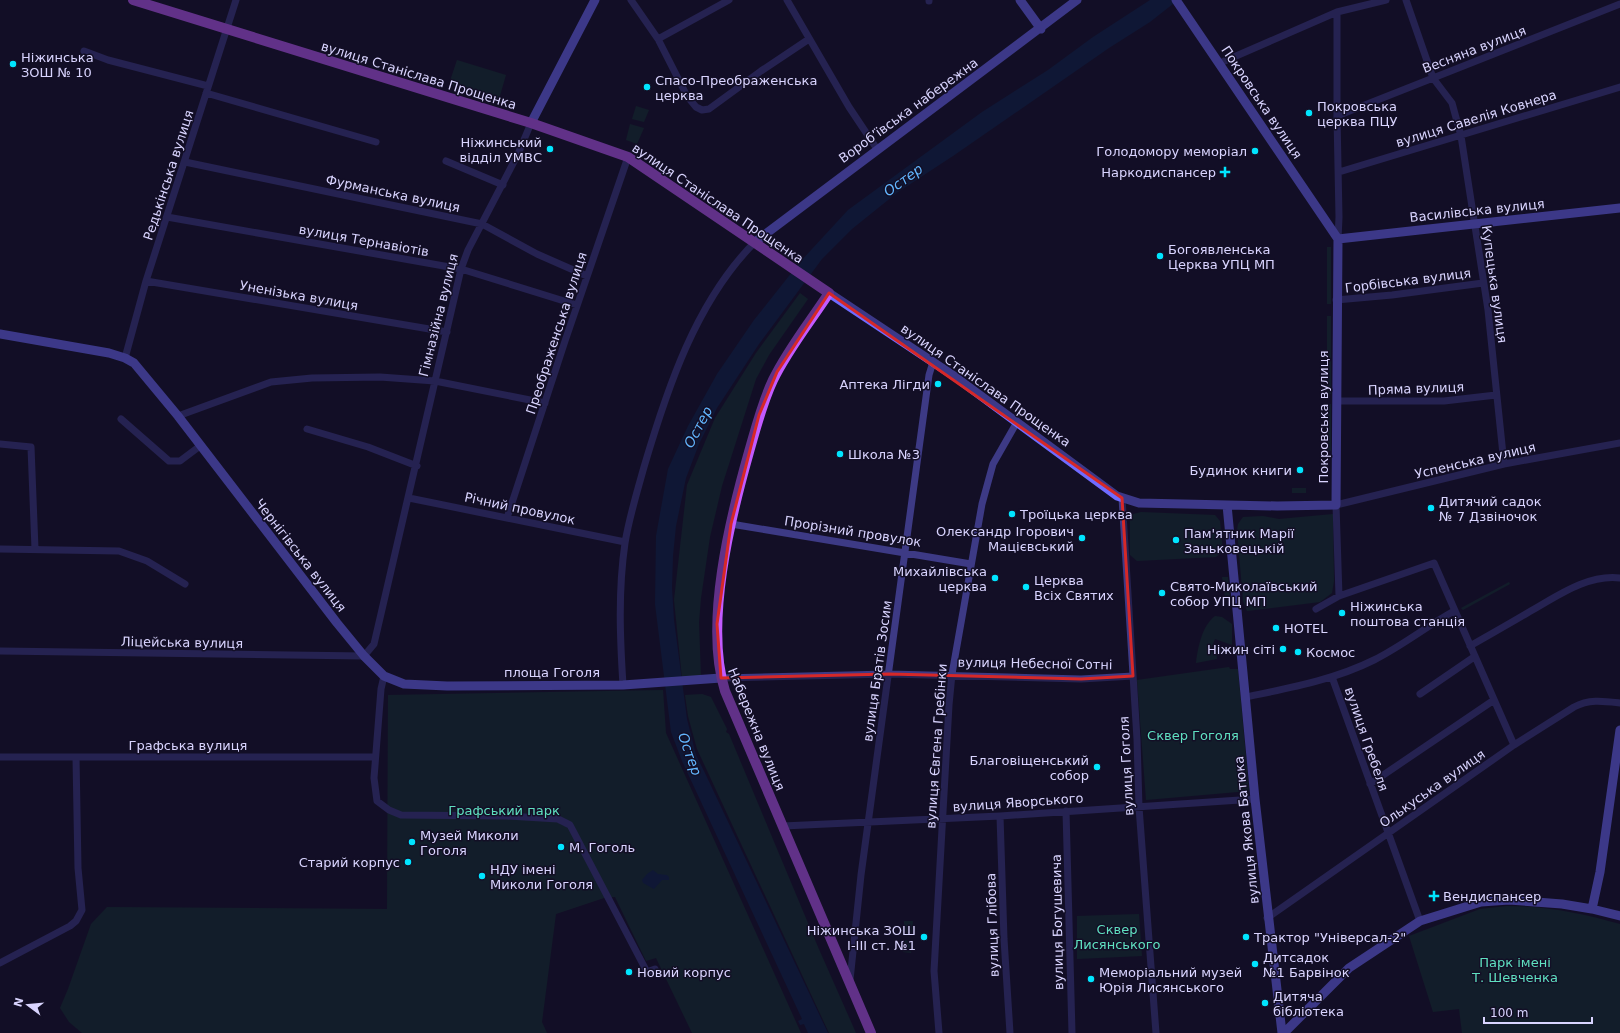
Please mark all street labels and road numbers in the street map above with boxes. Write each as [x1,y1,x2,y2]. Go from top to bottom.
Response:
street label: Весняна вулиця [1420,23,1528,76]
street label: вулиця Станіслава Прощенка [319,39,518,112]
street label: Покровська вулиця [1218,43,1305,162]
street label: Воробʼївська набережна [836,55,981,166]
street label: вулиця Савелія Ковнера [1394,87,1558,150]
street label: Редькінська вулиця [140,108,197,242]
street label: вулиця Станіслава Прощенка [629,140,806,266]
street label: Фурманська вулиця [324,172,461,215]
street label: Василівська вулиця [1409,196,1545,225]
street label: вулиця Тернавіотів [298,222,430,259]
street label: Купецька вулиця [1479,224,1510,344]
street label: Преображенська вулиця [523,250,590,416]
street label: Гімназійна вулиця [416,252,461,378]
street label: Горбівська вулиця [1344,265,1472,296]
street label: Уненізька вулиця [239,278,359,313]
street label: вулиця Станіслава Прощенка [898,321,1073,450]
street label: Покровська вулиця [1316,351,1331,484]
street label: Пряма вулиця [1368,379,1465,398]
street label: Успенська вулиця [1413,439,1537,482]
street label: Річний провулок [463,489,577,528]
street label: Чернігівська вулиця [252,496,349,615]
street label: Прорізний провулок [783,513,923,550]
street label: вулиця Братів Зосим [860,599,895,743]
street label: Ліцейська вулиця [121,634,243,651]
street label: вулиця Небесної Сотні [957,655,1112,672]
street label: вулиця Євгена Гребінки [923,663,950,829]
street label: площа Гоголя [504,665,600,680]
street label: Набережна вулиця [725,666,788,793]
street label: вулиця Гребеля [1342,685,1391,793]
street label: вулиця Гоголя [1116,716,1137,816]
street label: Графська вулиця [129,738,247,753]
street label: Олькуська вулиця [1377,746,1488,830]
street label: вулиця Якова Батюка [1231,755,1262,905]
street label: вулиця Яворського [952,790,1084,815]
street label: вулиця Богушевича [1049,854,1066,990]
street label: вулиця Глібова [983,873,1002,977]

